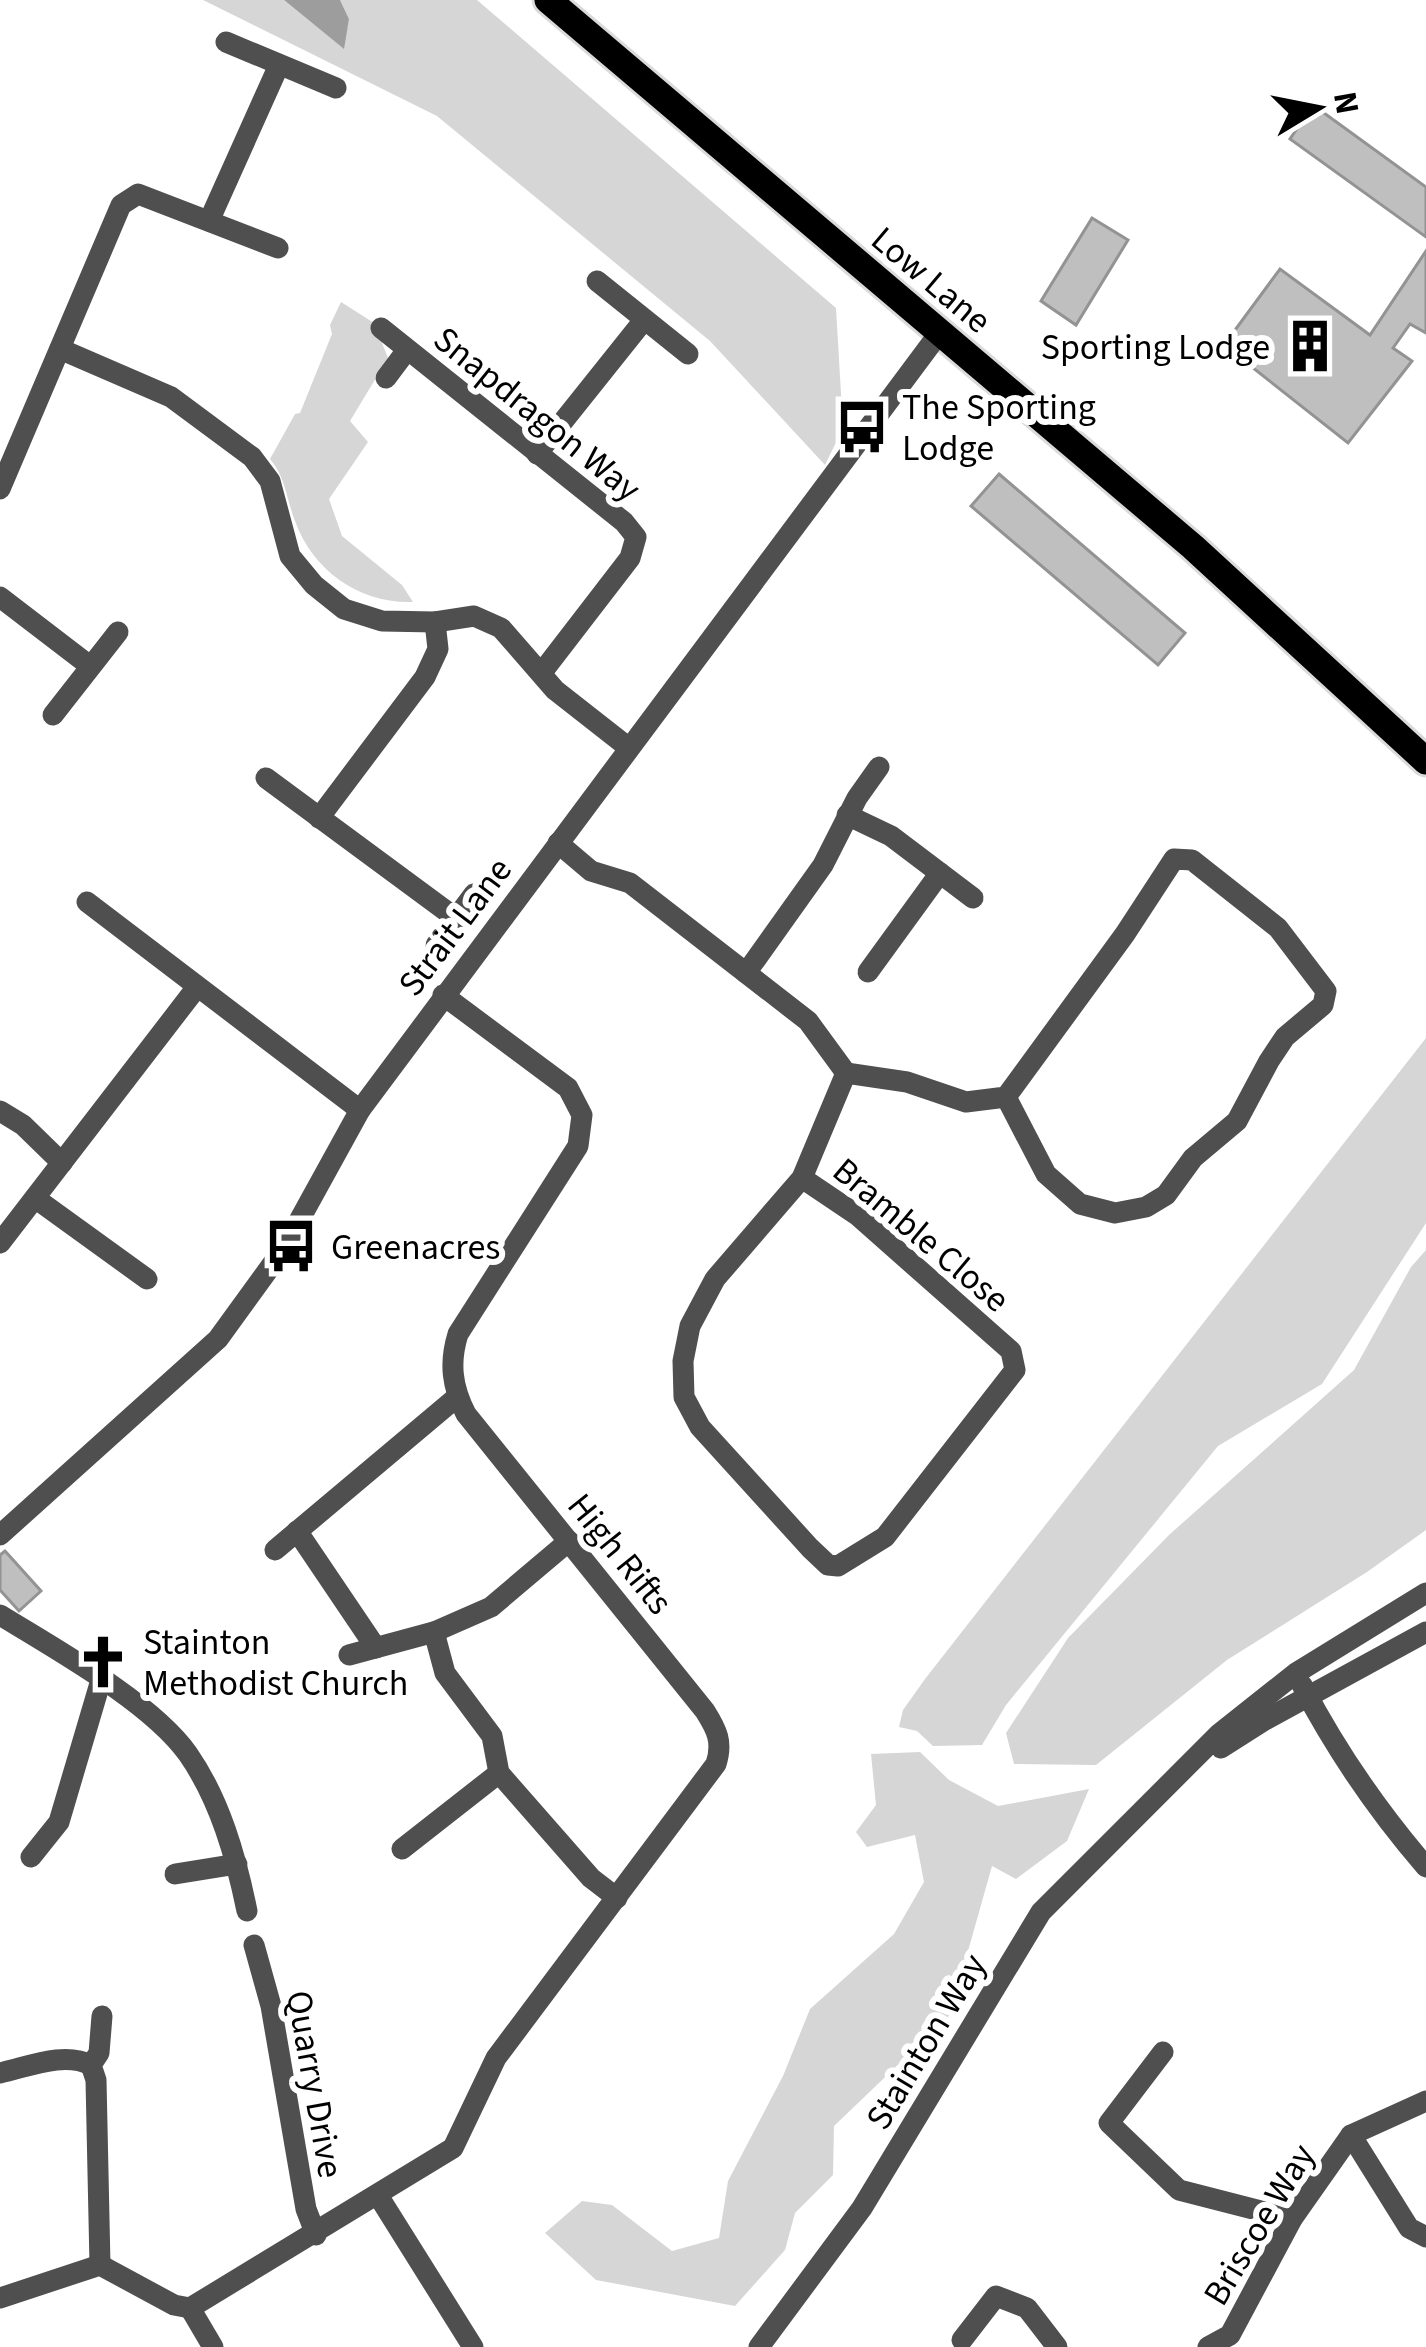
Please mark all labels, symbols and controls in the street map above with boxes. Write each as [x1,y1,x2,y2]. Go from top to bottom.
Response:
north arrow [1258,48,1378,168]
text: N [1321,88,1371,118]
street label: Low Lane [860,215,1002,346]
street label: Snapdragon Way [422,315,652,514]
building icon: Sporting Lodge [1281,317,1339,375]
place label: Sporting Lodge [1041,322,1270,373]
place label: The Sporting Lodge [902,382,1096,474]
bus stop icon: The Sporting Lodge [833,398,891,456]
street label: Strait Lane [386,847,524,1007]
street label: Bramble Close [822,1146,1021,1324]
bus stop icon: Greenacres [262,1217,320,1275]
place label: Greenacres [331,1222,500,1273]
street label: High Rifts [555,1482,685,1625]
place label: Stainton Methodist Church [143,1617,408,1709]
church icon: Stainton Methodist Church [74,1633,132,1691]
street label: Stainton Way [854,1944,999,2139]
street label: Quarry Drive [273,1986,356,2182]
street label: Briscoe Way [1191,2134,1328,2315]

